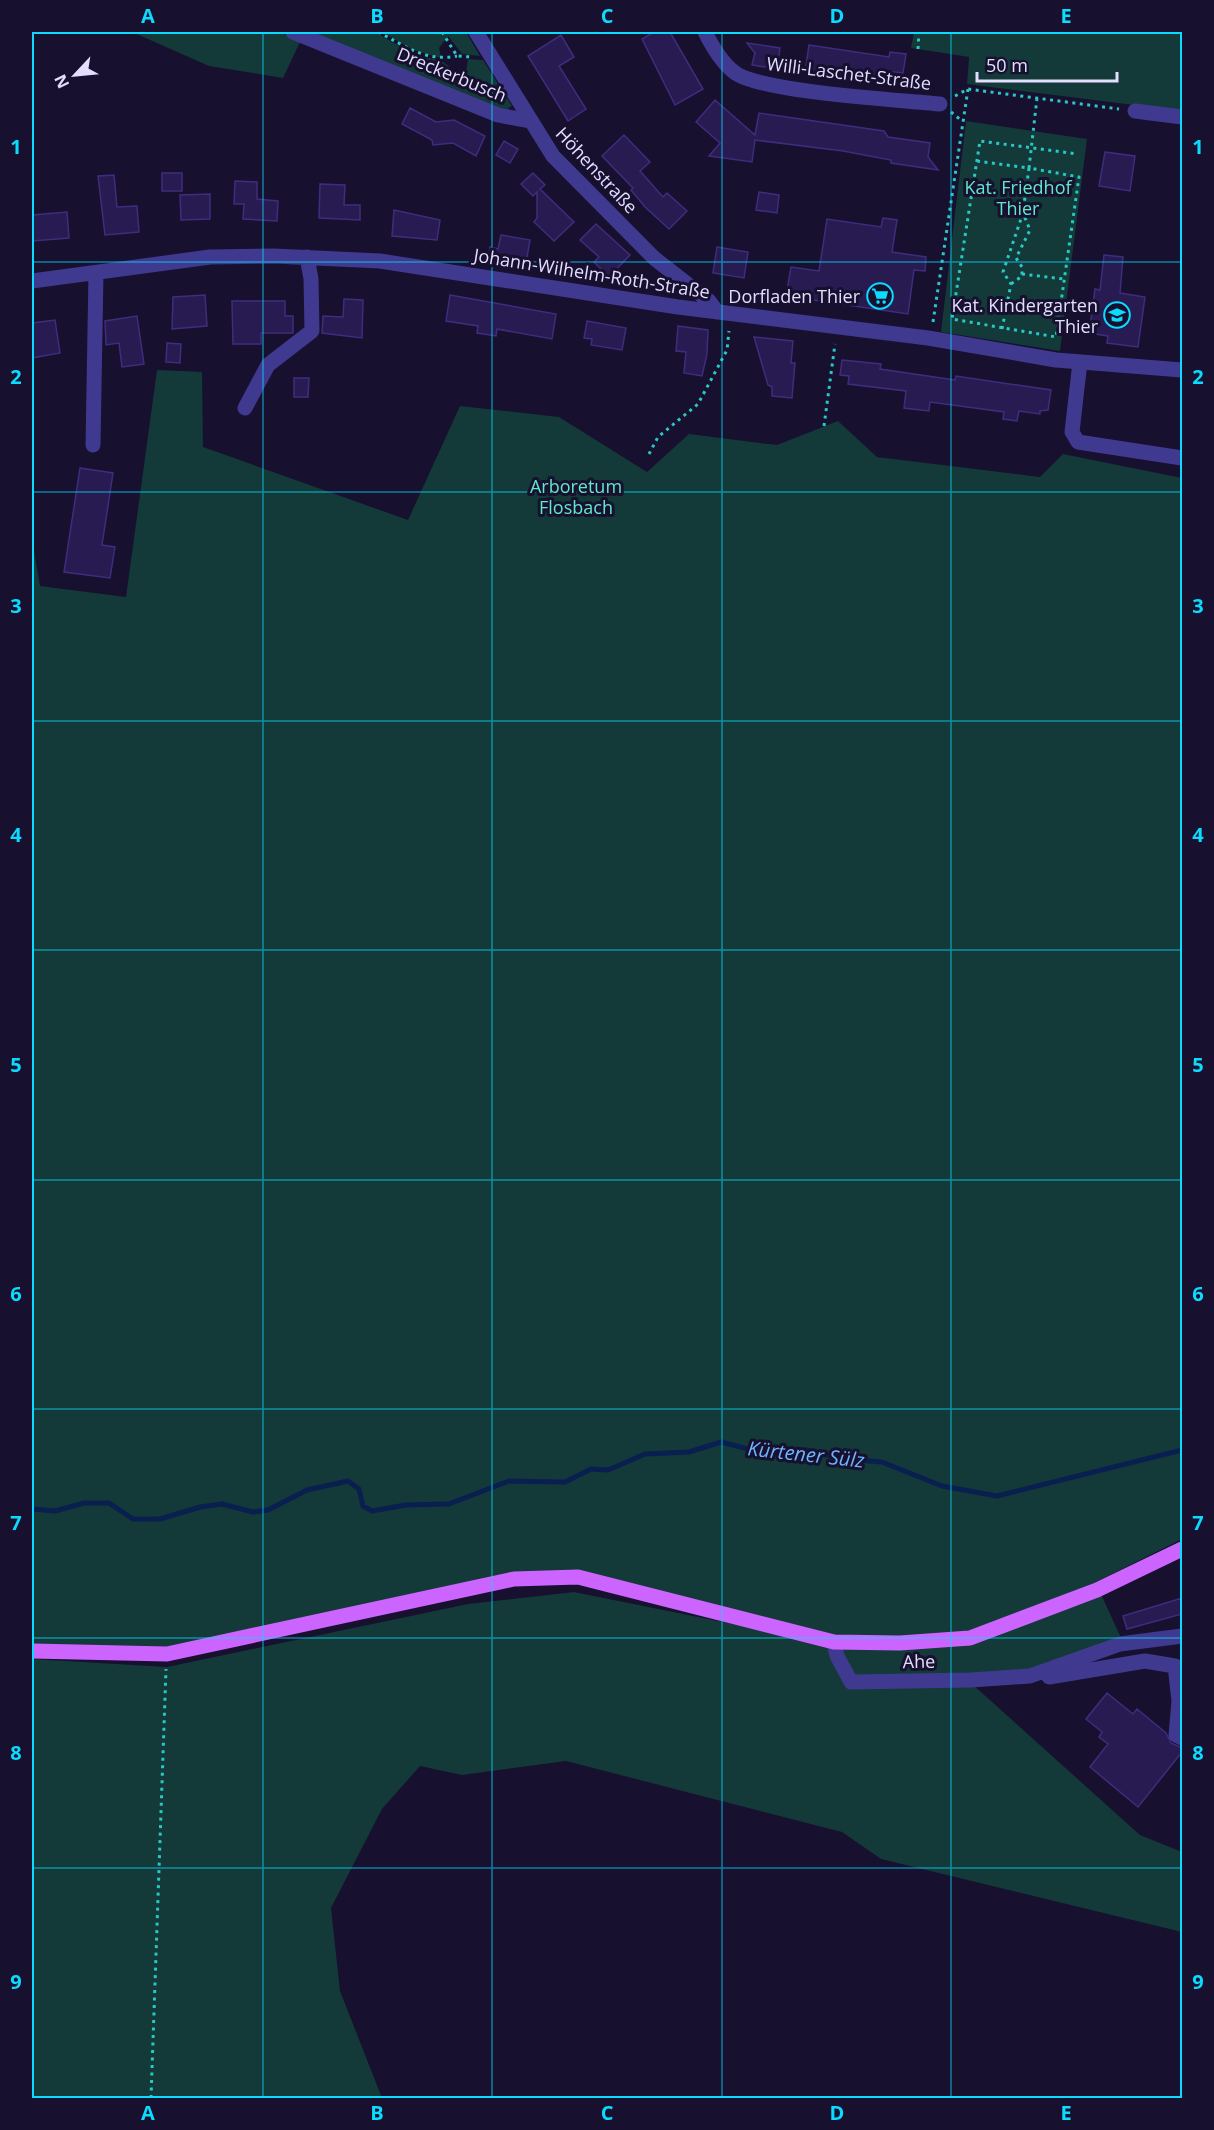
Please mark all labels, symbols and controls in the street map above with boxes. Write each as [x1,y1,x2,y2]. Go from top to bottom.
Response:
text: A [141,2,155,29]
text: B [370,2,384,29]
text: C [601,2,614,29]
text: D [830,2,844,29]
text: E [1060,2,1072,29]
street label: Dreckerbusch [394,41,510,107]
north arrow [45,45,105,105]
scale bar [977,45,1116,83]
street label: Willi-Laschet-Straße [765,51,933,95]
text: 50 m [986,53,1028,77]
text: N [49,71,74,92]
street label: Höhenstraße [551,122,643,218]
text: 1 [10,133,22,160]
text: 1 [1192,133,1204,160]
park label: Kat. Friedhof Thier [964,175,1072,220]
street label: Johann-Wilhelm-Roth-Straße [470,242,712,304]
supermarket icon: Dorfladen Thier [865,281,895,311]
place label: Dorfladen Thier [728,284,861,308]
place label: Kat. Kindergarten Thier [951,293,1099,338]
school or university icon: Kat. Kindergarten Thier [1102,300,1132,330]
text: 2 [10,363,22,390]
text: 2 [1192,363,1204,390]
park label: Arboretum Flosbach [530,474,622,519]
text: 3 [10,592,22,619]
text: 3 [1192,592,1204,619]
text: 4 [10,821,22,848]
text: 4 [1192,821,1204,848]
text: 5 [10,1051,22,1078]
text: 5 [1192,1051,1204,1078]
text: 6 [10,1280,22,1307]
text: 6 [1192,1280,1204,1307]
water label: Kürtener Sülz [746,1434,866,1474]
text: 7 [10,1509,22,1536]
text: 7 [1192,1509,1204,1536]
street label: Ahe [903,1649,935,1673]
text: 8 [10,1739,22,1766]
text: 8 [1192,1739,1204,1766]
text: 9 [10,1968,22,1995]
text: 9 [1192,1968,1204,1995]
text: A [141,2099,155,2126]
text: B [370,2099,384,2126]
text: C [601,2099,614,2126]
text: D [830,2099,844,2126]
text: E [1060,2099,1072,2126]

